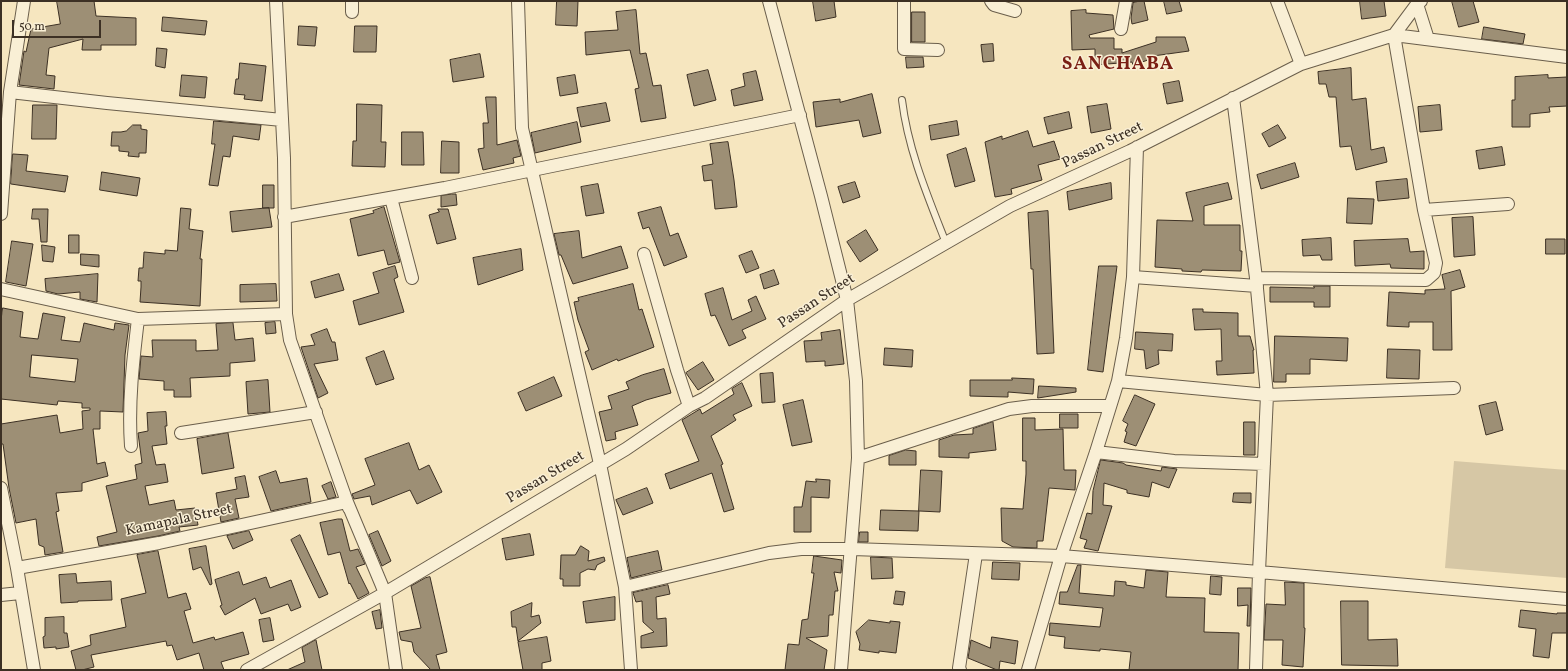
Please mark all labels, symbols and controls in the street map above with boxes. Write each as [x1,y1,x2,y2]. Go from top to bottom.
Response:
scale bar [14,12,103,38]
text: 50 m [19,19,45,35]
district label: SANCHABA [1062,55,1174,77]
street label: Passan Street [1060,119,1146,173]
street label: Passan Street [775,271,859,333]
street label: Passan Street [504,448,588,508]
street label: Kamapala Street [124,501,234,541]

